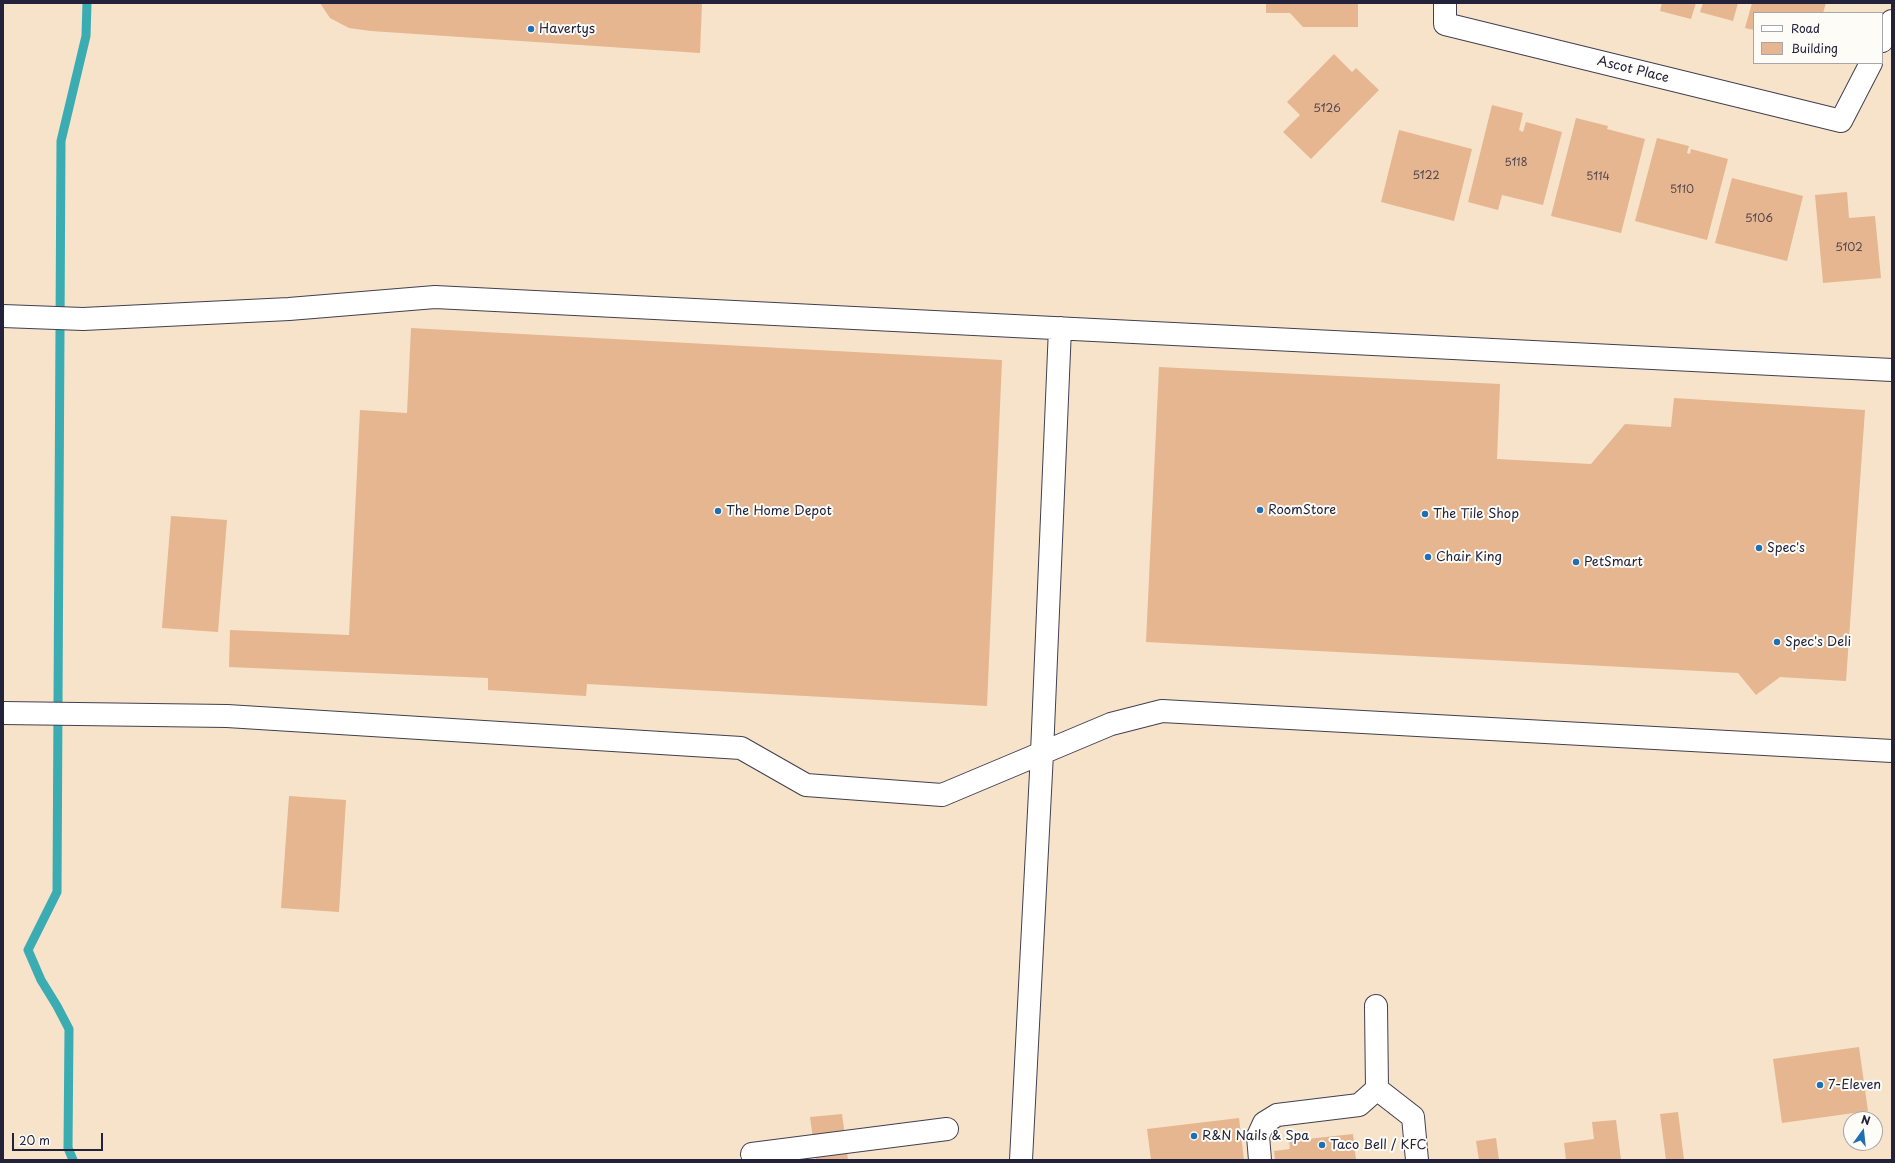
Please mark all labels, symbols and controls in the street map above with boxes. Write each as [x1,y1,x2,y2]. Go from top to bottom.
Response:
legend [1753,12,1883,64]
text: Road [1791,19,1820,37]
place label: Havertys [539,21,595,37]
marker: Havertys [526,24,536,34]
text: Building [1791,39,1838,57]
street label: Ascot Place [1595,54,1671,86]
house number: 5126 [1313,102,1341,116]
house number: 5118 [1504,156,1528,170]
house number: 5122 [1412,169,1440,183]
house number: 5114 [1586,170,1610,184]
house number: 5110 [1670,183,1694,197]
house number: 5106 [1745,212,1773,226]
house number: 5102 [1835,241,1863,255]
place label: RoomStore [1268,502,1336,518]
place label: The Home Depot [726,503,832,519]
marker: RoomStore [1255,505,1265,515]
marker: The Home Depot [713,506,723,516]
place label: The Tile Shop [1433,506,1519,522]
marker: The Tile Shop [1420,509,1430,519]
place label: Spec's [1767,540,1805,556]
marker: Spec's [1754,543,1764,553]
place label: Chair King [1436,549,1502,565]
marker: Chair King [1423,552,1433,562]
place label: PetSmart [1584,554,1643,570]
marker: PetSmart [1571,557,1581,567]
place label: Spec's Deli [1785,634,1851,650]
marker: Spec's Deli [1772,637,1782,647]
place label: 7-Eleven [1828,1077,1881,1093]
marker: 7-Eleven [1815,1080,1825,1090]
north arrow [1843,1111,1883,1151]
text: N [1860,1111,1872,1129]
scale bar [14,1125,105,1151]
place label: R&N Nails & Spa [1202,1128,1309,1144]
text: 20 m [19,1131,50,1149]
marker: R&N Nails & Spa [1189,1131,1199,1141]
place label: Taco Bell / KFC [1330,1137,1427,1153]
marker: Taco Bell / KFC [1317,1140,1327,1150]

